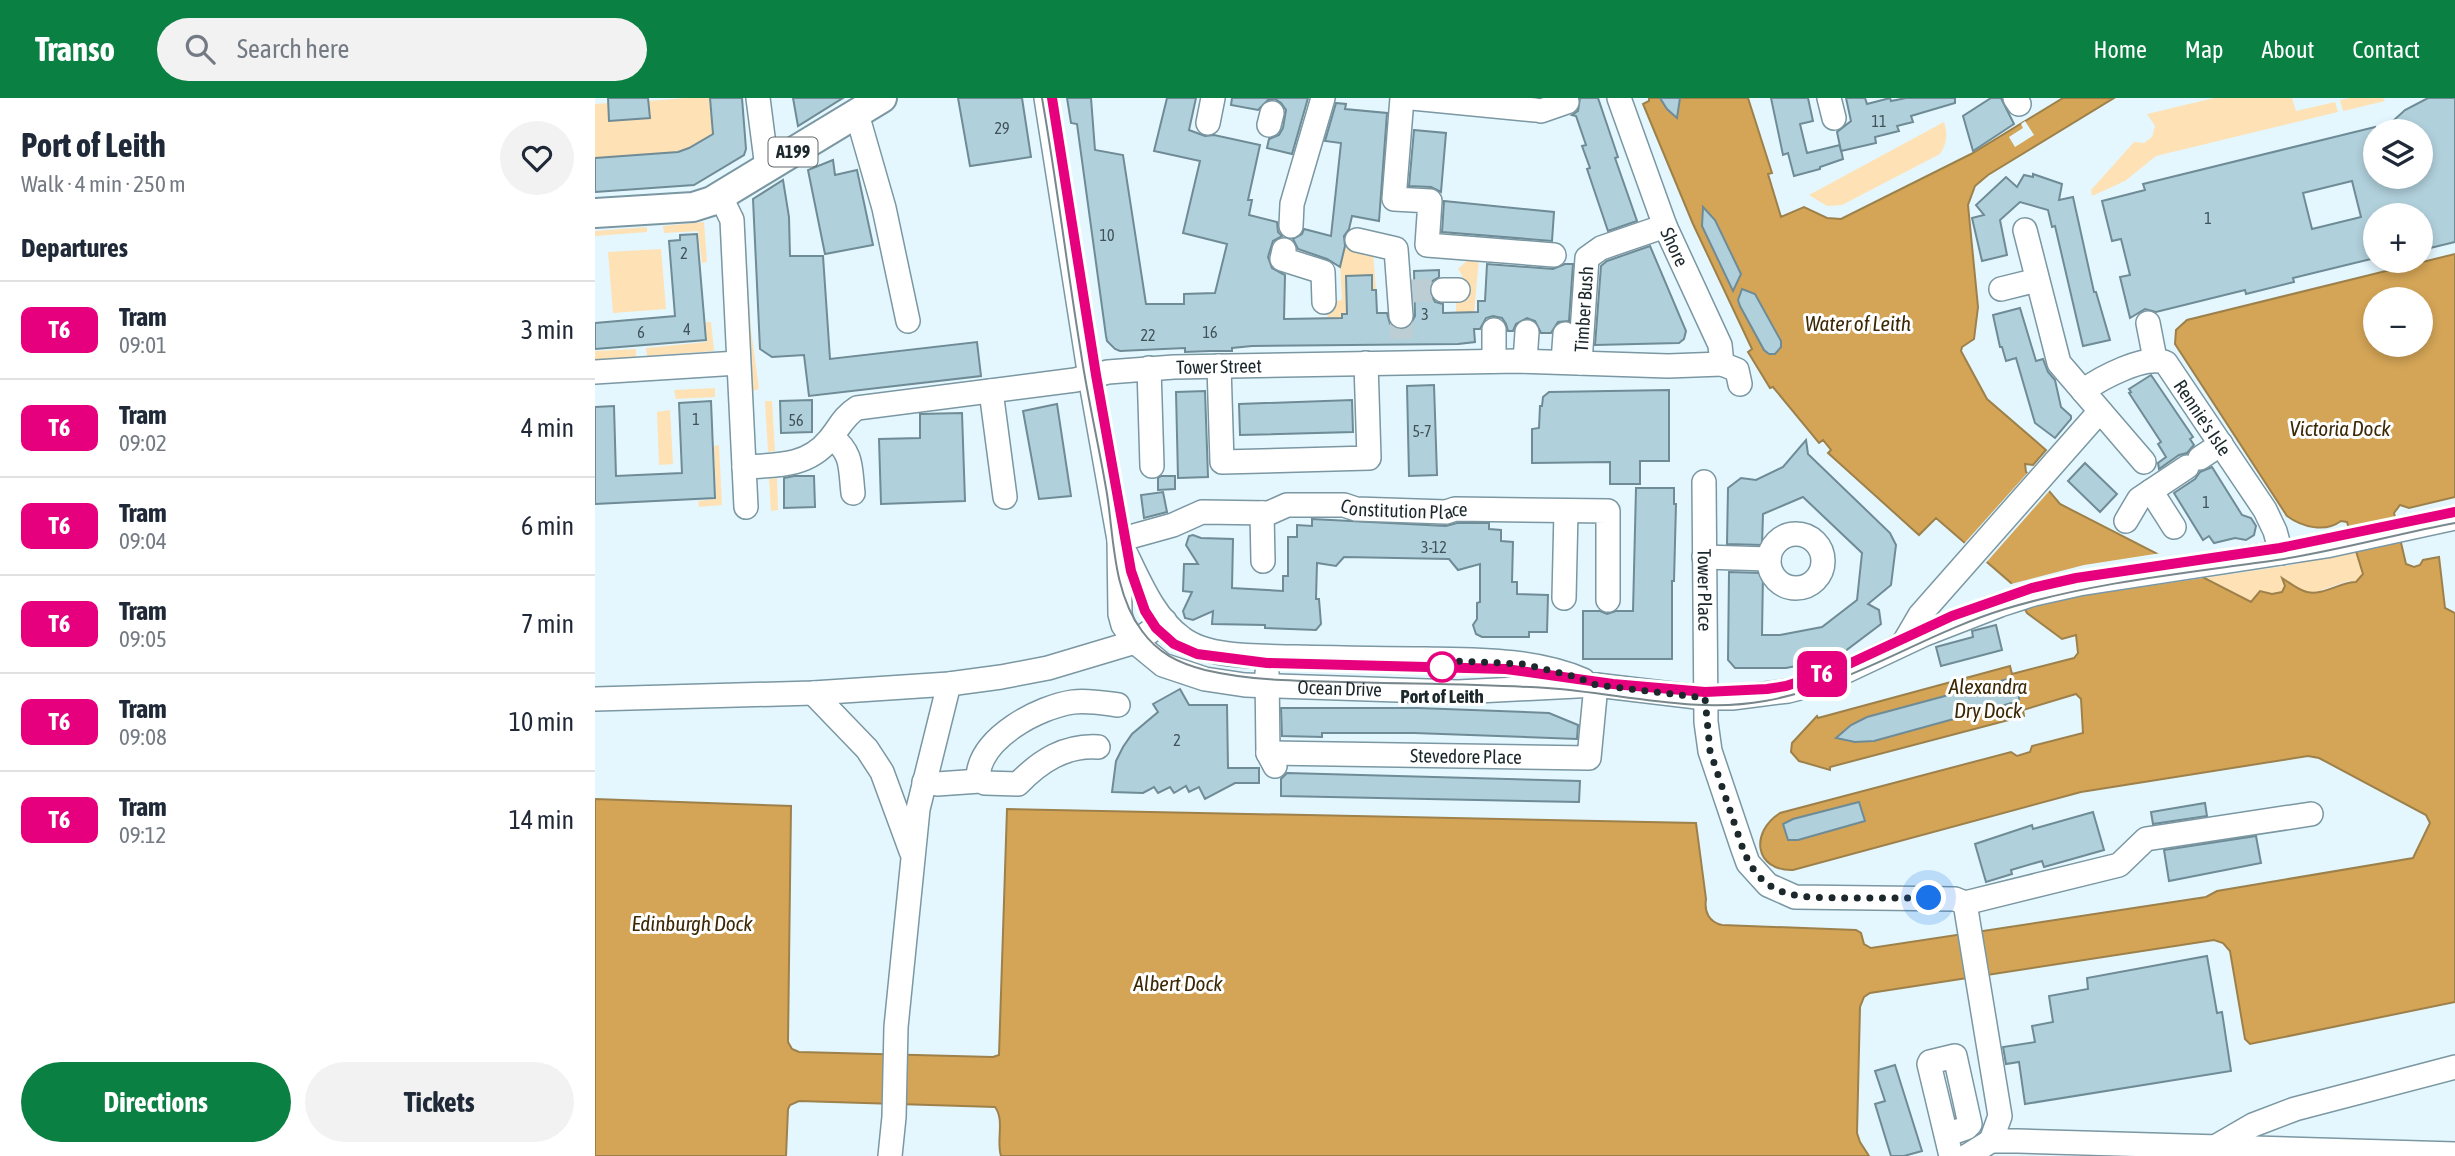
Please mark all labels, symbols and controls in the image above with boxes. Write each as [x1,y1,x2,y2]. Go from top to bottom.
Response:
search box [157,18,647,81]
text: Transo [35,30,115,68]
icon: search [181,30,219,68]
text: Search here [237,34,349,64]
text: Home [2093,36,2147,63]
text: Map [2185,36,2223,63]
text: About [2261,36,2314,63]
text: Contact [2352,36,2420,63]
house number: 11 [1871,112,1887,130]
house number: 29 [994,119,1010,137]
map controls [2363,119,2433,357]
button: layers [2363,119,2433,189]
button: heart [500,121,574,195]
text: Port of Leith [21,126,166,164]
road number: A199 [769,138,817,166]
text: Walk · 4 min · 250 m [21,171,185,197]
button: + [2363,203,2433,273]
house number: 1 [2204,209,2212,227]
street label: Shore [1656,224,1693,270]
house number: 10 [1099,226,1115,244]
text: Departures [21,233,128,263]
house number: 2 [680,244,688,262]
street label: Timber Bush [1570,265,1597,353]
button: − [2363,287,2433,357]
text: Tram [119,302,167,332]
house number: 3 [1421,305,1429,323]
water label: Water of Leith [1805,311,1911,335]
text: 3 min [521,315,574,345]
text: T6 [49,316,70,343]
house number: 4 [683,320,691,338]
house number: 6 [637,323,645,341]
house number: 16 [1202,323,1218,341]
house number: 22 [1140,326,1156,344]
text: 09:01 [119,332,167,358]
street label: Tower Street [1176,354,1262,378]
street label: Rennie's Isle [2169,375,2236,460]
text: Tram [119,400,167,430]
house number: 1 [692,410,700,428]
house number: 56 [788,411,804,429]
text: 4 min [521,413,574,443]
text: T6 [49,414,70,441]
water label: Victoria Dock [2290,416,2391,440]
house number: 5-7 [1412,422,1432,440]
text: 09:02 [119,430,167,456]
house number: 1 [2202,493,2210,511]
street label: Constitution Place [1338,494,1468,523]
text: Tram [119,498,167,528]
text: 6 min [521,511,574,541]
text: T6 [49,512,70,539]
text: 09:04 [119,528,167,554]
house number: 3-12 [1421,538,1447,556]
street label: Tower Place [1694,548,1716,632]
text: Tram [119,596,167,626]
text: 7 min [521,609,574,639]
text: T6 [49,610,70,637]
text: 09:05 [119,626,167,652]
line badge: T6 [1791,651,1853,697]
marker: Port of Leith [1427,652,1457,682]
text: T6 [1811,660,1833,687]
water label: Alexandra Dry Dock [1948,674,2027,722]
street label: Ocean Drive [1297,676,1382,700]
place label: Port of Leith [1400,685,1484,707]
text: Tram [119,694,167,724]
text: 10 min [509,707,574,737]
text: T6 [49,708,70,735]
text: 09:08 [119,724,167,750]
house number: 2 [1173,731,1181,749]
street label: Stevedore Place [1410,744,1522,768]
text: Tram [119,792,167,822]
text: 14 min [509,805,574,835]
text: T6 [49,806,70,833]
text: 09:12 [119,822,166,848]
your location [1911,880,1946,915]
water label: Edinburgh Dock [631,911,753,935]
water label: Albert Dock [1133,971,1223,995]
button: Directions [21,1062,291,1142]
button: Tickets [305,1062,574,1142]

